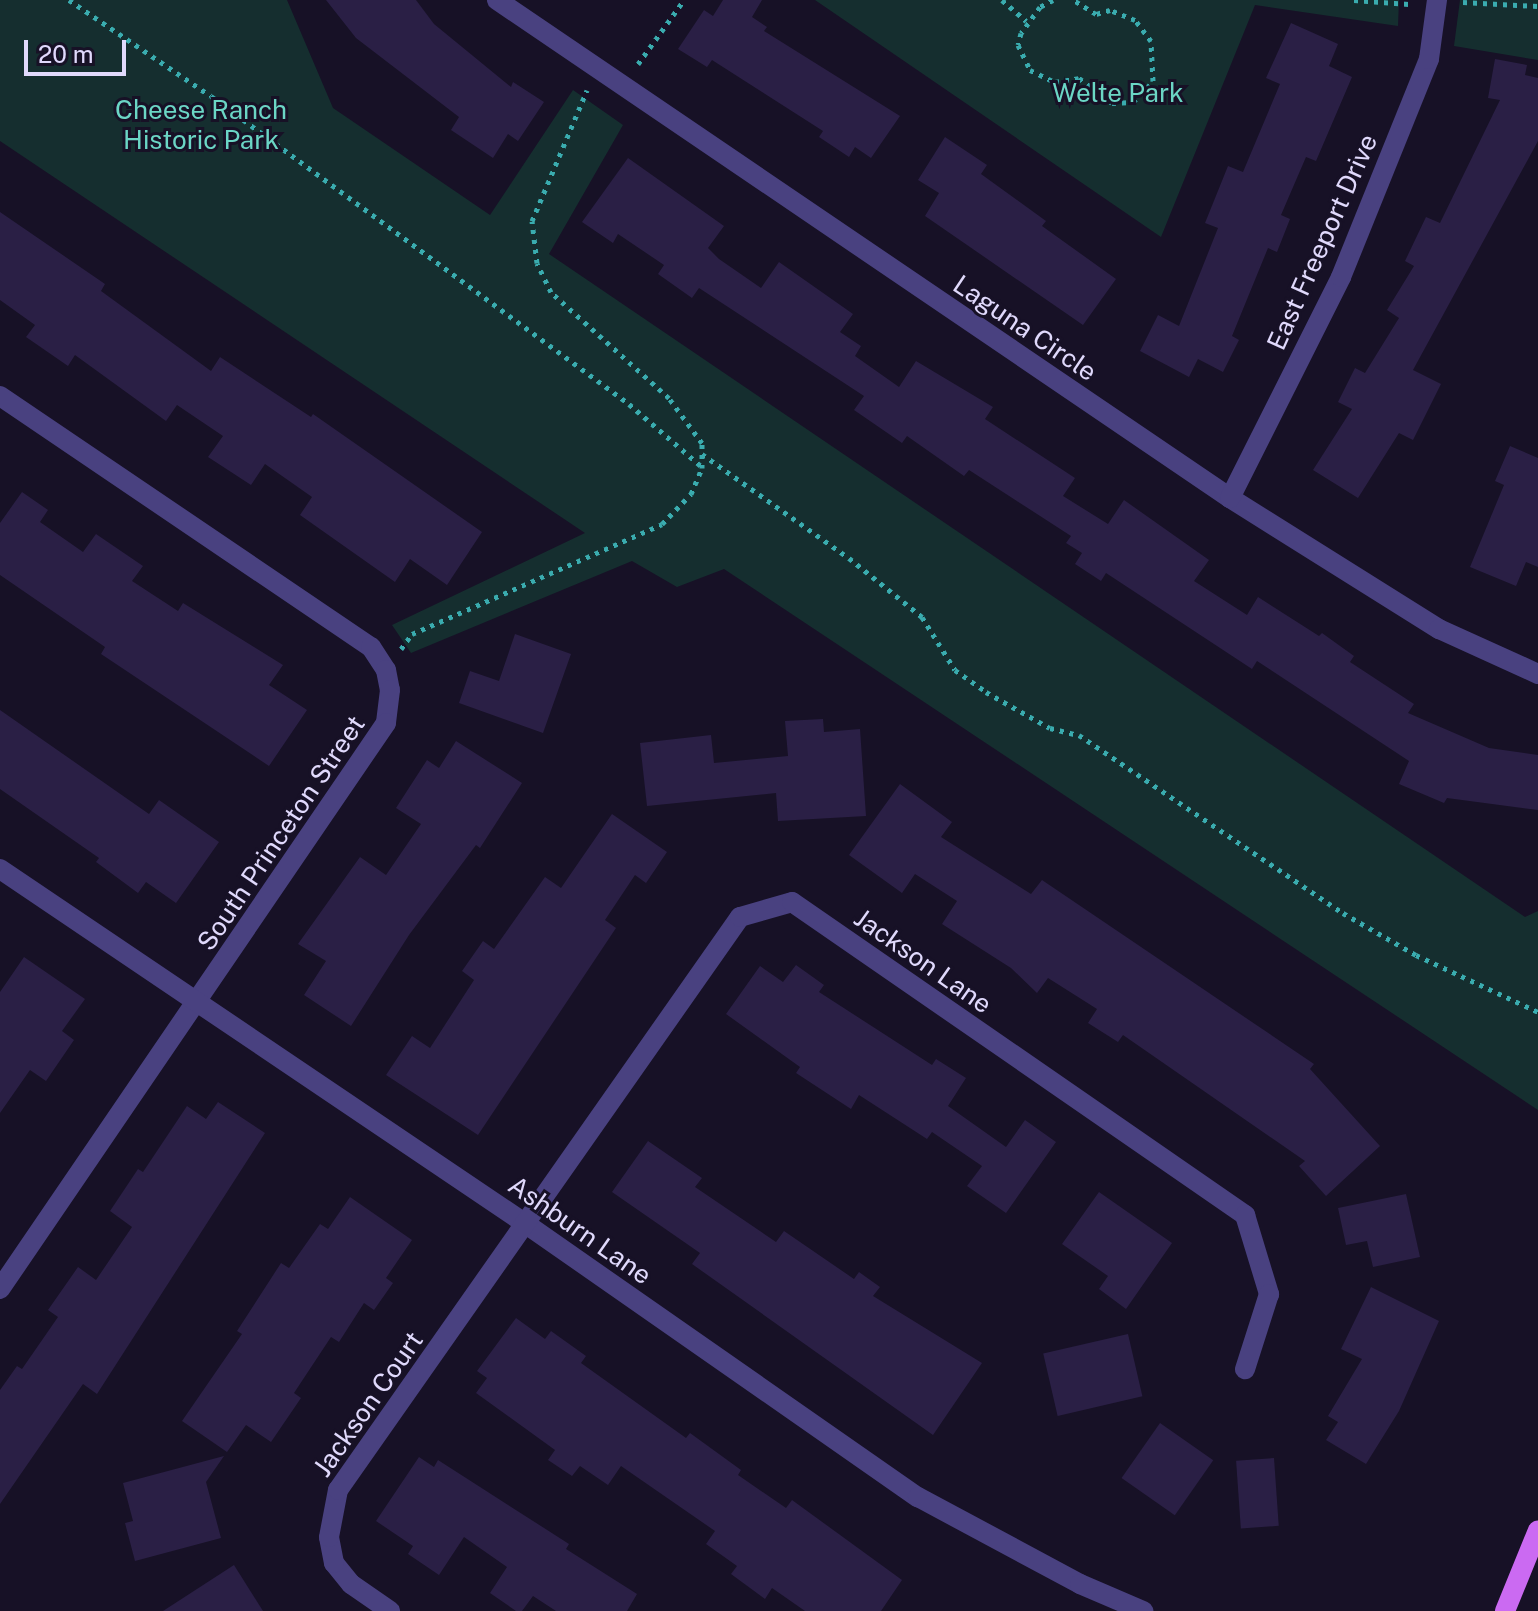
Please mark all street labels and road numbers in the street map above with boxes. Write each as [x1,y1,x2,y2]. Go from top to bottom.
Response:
street label: East Freeport Drive [1260,129,1384,355]
street label: Laguna Circle [947,269,1103,387]
street label: South Princeton Street [191,710,371,956]
street label: Jackson Lane [848,902,998,1020]
street label: Ashburn Lane [503,1169,657,1291]
street label: Jackson Court [307,1326,429,1482]

